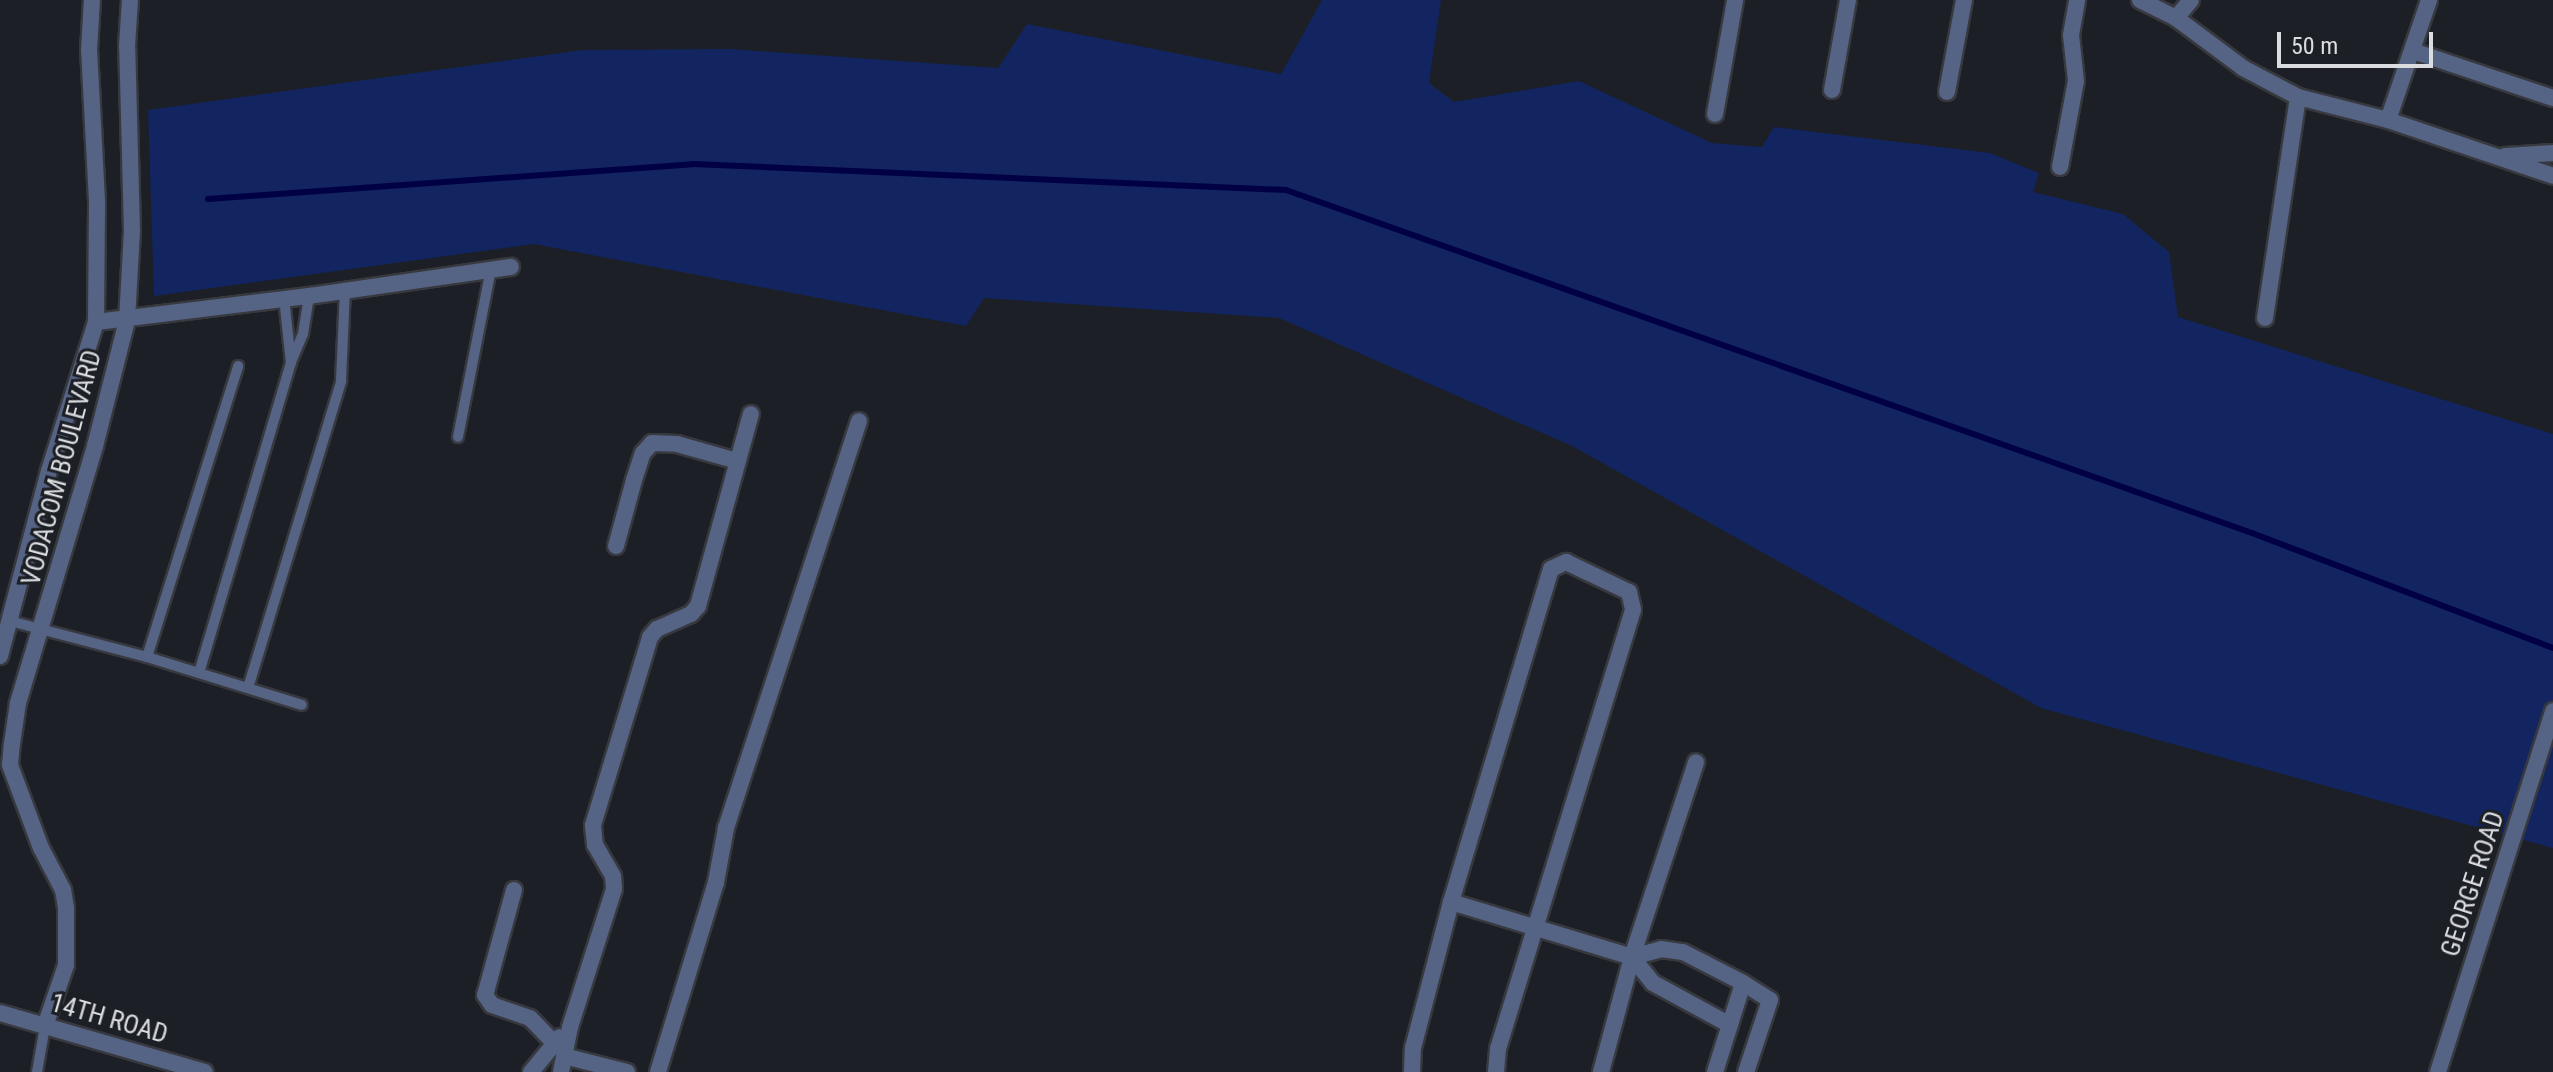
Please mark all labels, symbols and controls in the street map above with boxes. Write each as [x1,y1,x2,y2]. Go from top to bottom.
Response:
scale bar [2281,16,2437,66]
text: 50 m [2291,32,2338,60]
street label: VODACOM BOULEVARD [16,347,108,589]
street label: GEORGE ROAD [2435,807,2511,961]
street label: 14TH ROAD [47,987,171,1051]

